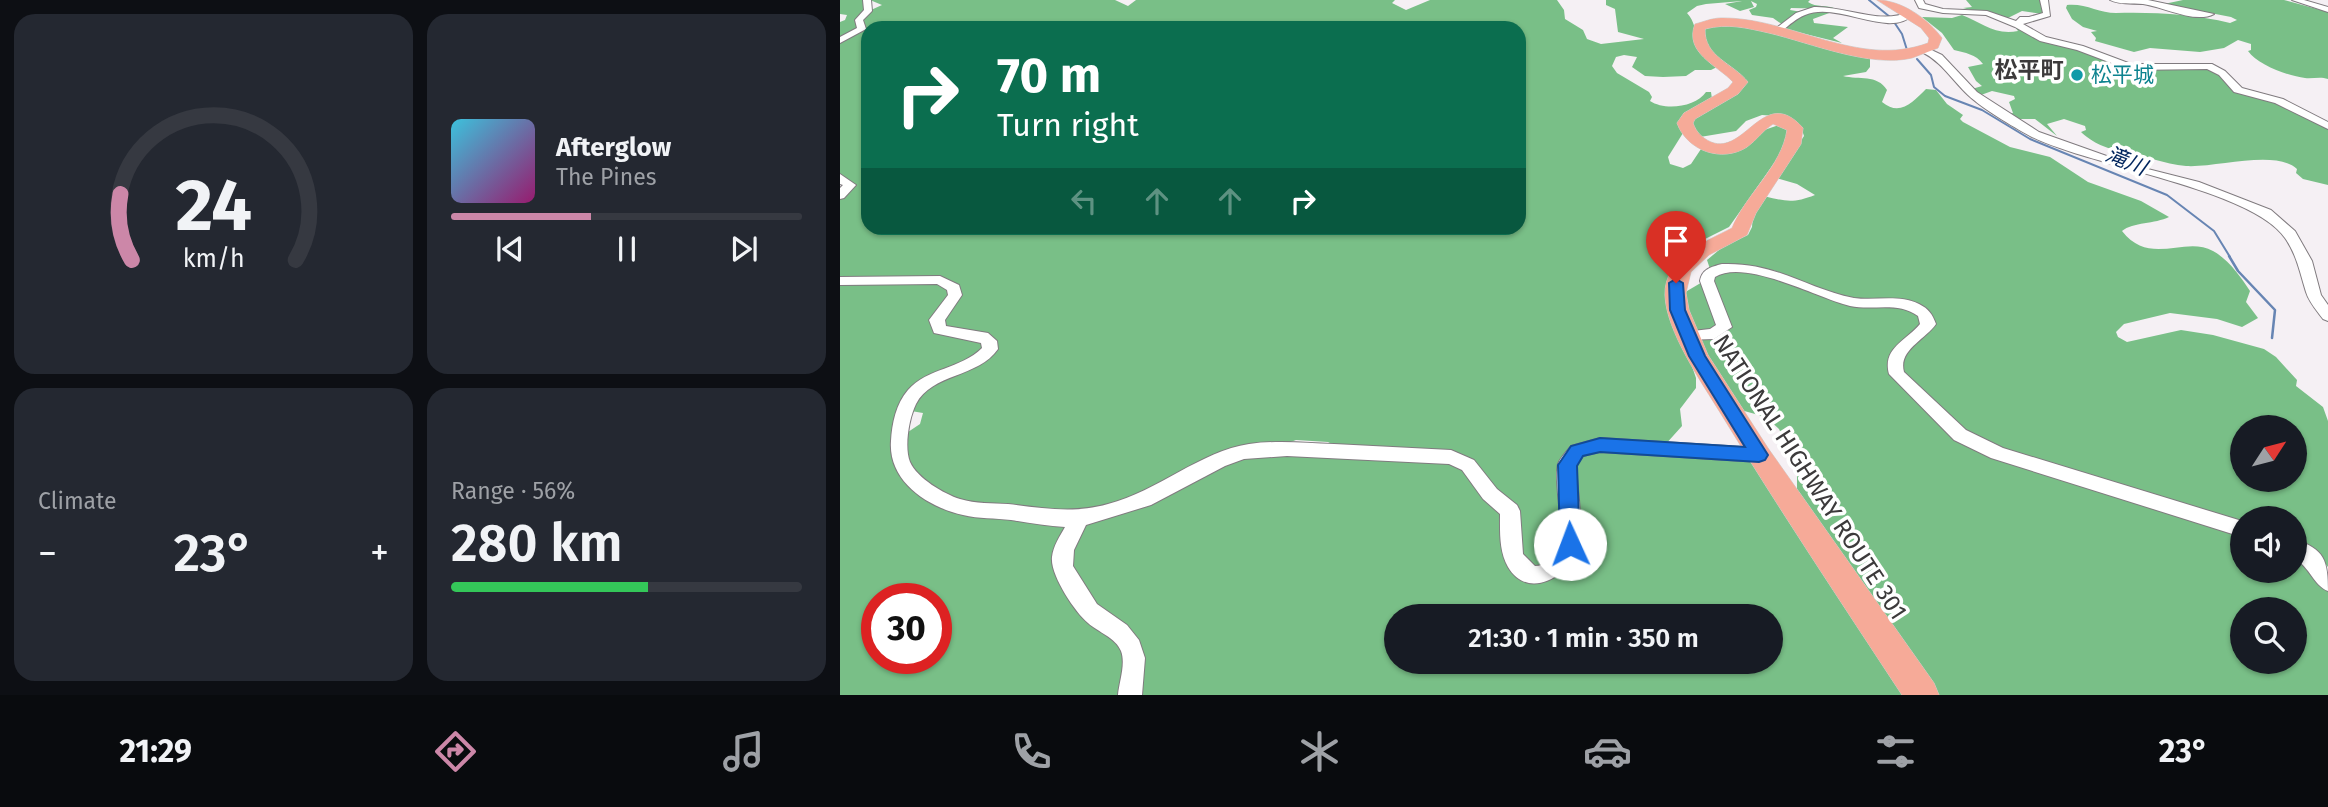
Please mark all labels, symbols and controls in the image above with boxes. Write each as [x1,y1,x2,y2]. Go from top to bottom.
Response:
text: 70 m [997,46,1101,105]
icon: right [882,49,973,140]
district label: 松平町 [1995,56,2064,84]
place label: 松平城 [2091,62,2154,88]
marker: 松平城 [2069,67,2085,83]
text: Turn right [997,106,1139,144]
text: Afterglow [556,132,671,163]
water label: 滝川 [2102,141,2152,182]
text: 24 [175,162,252,249]
text: The Pines [556,163,657,191]
icon: left [1065,182,1103,220]
icon: ahead [1138,182,1176,220]
icon: ahead [1211,182,1249,220]
icon: right [1284,182,1322,220]
pin [1646,211,1706,283]
icon: arrive [1657,222,1695,260]
icon: previous [491,230,529,268]
icon: pause [608,230,646,268]
icon: next [725,230,763,268]
text: km/h [183,244,244,274]
street label: NATIONAL HIGHWAY ROUTE 301 [1707,329,1913,625]
north arrow [2230,415,2306,492]
map controls [2230,415,2307,674]
text: Range · 56% [451,477,575,505]
text: Climate [38,487,117,515]
button: sound [2230,506,2307,583]
position arrow [1533,507,1607,581]
text: 280 km [451,512,623,575]
text: 23° [173,522,254,585]
text: − [38,530,57,576]
text: + [370,530,389,576]
speed limit sign: 30 [861,583,952,674]
button: search [2230,597,2307,674]
text: 21:30 · 1 min · 350 m [1468,623,1699,654]
icon: directions [431,727,480,776]
icon: music [719,727,768,776]
icon: phone [1007,727,1056,776]
icon: climate [1295,727,1344,776]
icon: car [1583,727,1632,776]
icon: filters [1871,727,1920,776]
text: 21:29 [119,732,192,770]
text: 23° [2159,732,2208,770]

